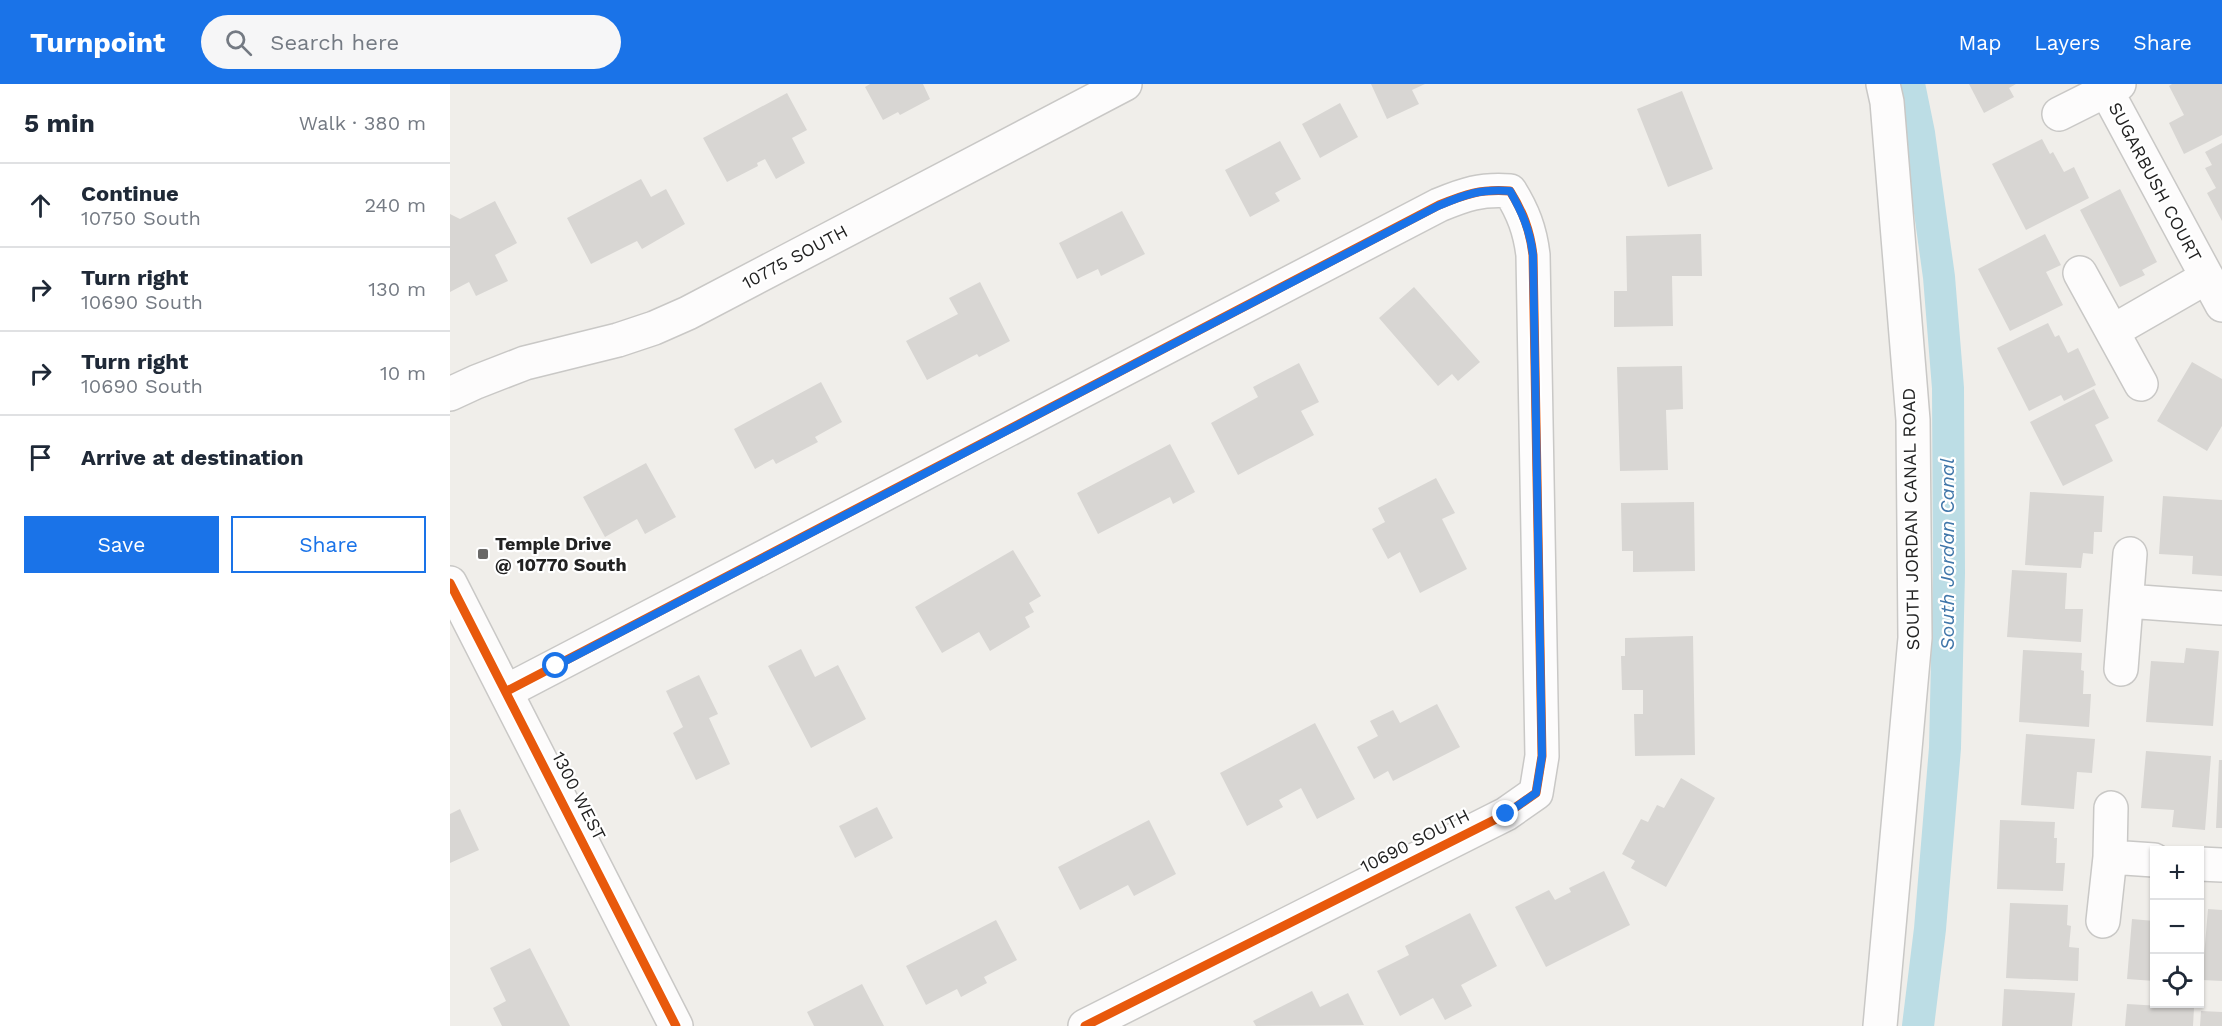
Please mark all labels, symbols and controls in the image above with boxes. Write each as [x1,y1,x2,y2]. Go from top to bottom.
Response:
search box [201,15,621,69]
text: Turnpoint [30,26,165,59]
icon: search [222,26,255,59]
text: Search here [270,30,399,55]
text: Map [1958,30,2001,55]
text: Layers [2034,30,2100,55]
text: Share [2133,30,2192,55]
street label: SUGARBUSH COURT [2104,98,2206,265]
text: 5 min [24,108,95,138]
text: Walk · 380 m [299,111,426,135]
text: Continue [81,181,179,206]
icon: ahead [24,189,57,222]
text: 240 m [364,193,426,217]
text: 10750 South [81,206,201,230]
street label: 10775 SOUTH [738,220,851,293]
text: Turn right [81,265,188,290]
icon: right [24,273,57,306]
text: 130 m [368,277,426,301]
text: 10690 South [81,290,203,314]
text: Turn right [81,349,188,374]
icon: right [24,357,57,390]
text: 10 m [380,361,426,385]
text: 10690 South [81,374,203,398]
street label: SOUTH JORDAN CANAL ROAD [1898,388,1923,650]
icon: arrive [24,441,57,474]
text: Arrive at destination [81,445,304,470]
water label: South Jordan Canal [1935,458,1959,650]
button: Save [24,516,219,573]
button: Share [231,516,426,573]
place label: Temple Drive @ 10770 South [495,533,627,575]
marker: Temple Drive @ 10770 South [476,547,490,561]
route start [542,652,568,678]
street label: 1300 WEST [548,748,611,844]
route end [1492,800,1518,826]
street label: 10690 SOUTH [1357,804,1473,877]
map controls [2150,846,2204,1008]
button: + [2150,846,2204,900]
button: − [2150,900,2204,954]
button: locate [2150,954,2204,1008]

